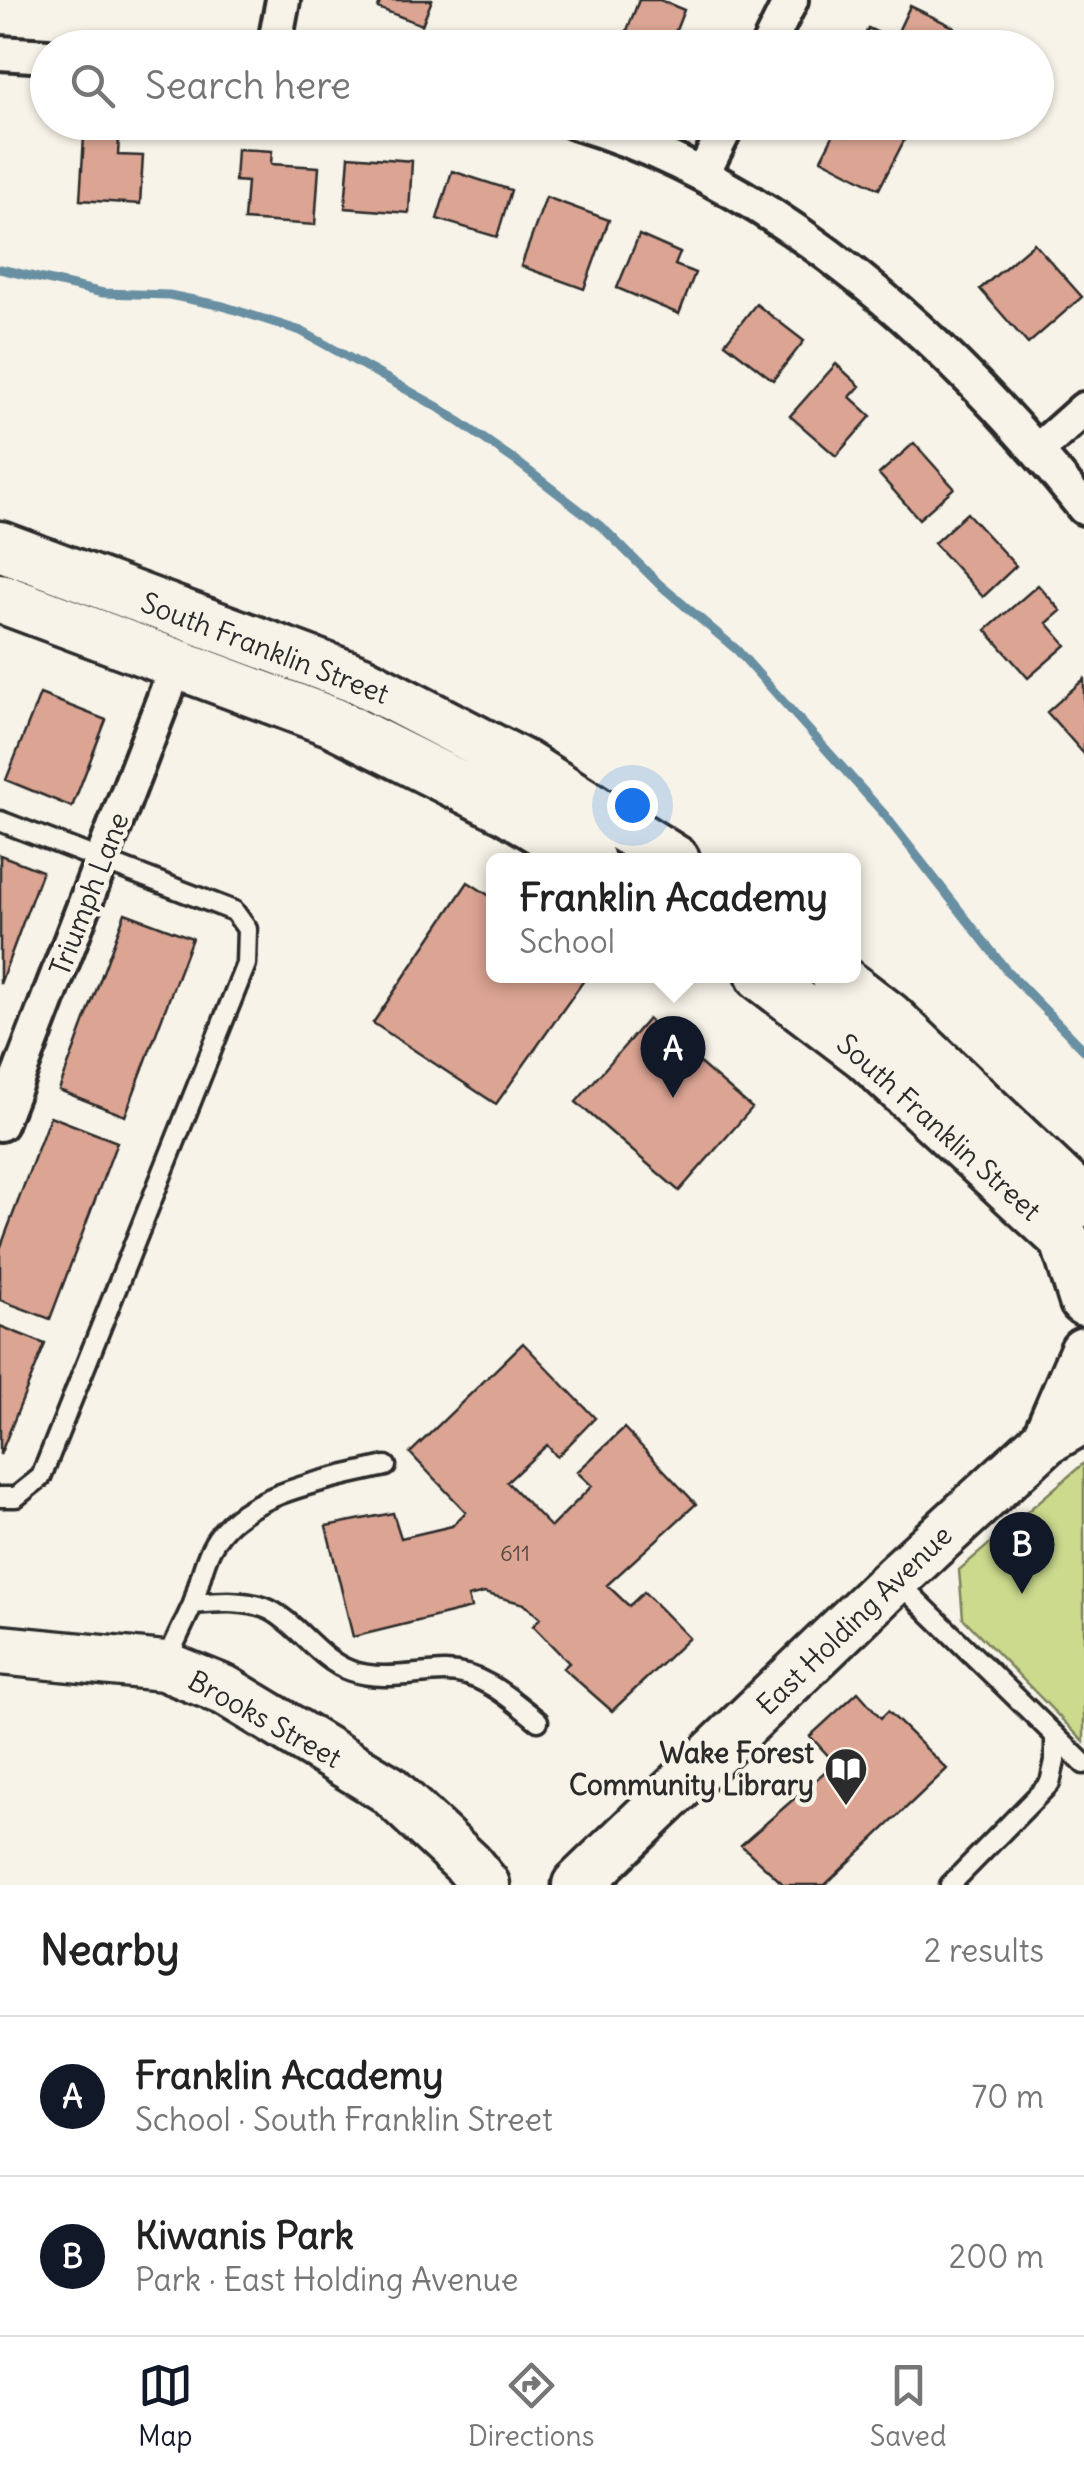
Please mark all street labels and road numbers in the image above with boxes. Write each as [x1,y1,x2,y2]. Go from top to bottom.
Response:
street label: South Franklin Street [136,584,394,712]
street label: Triumph Lane [41,807,137,981]
street label: South Franklin Street [829,1026,1049,1228]
street label: East Holding Avenue [749,1517,959,1723]
street label: Brooks Street [182,1662,348,1776]

